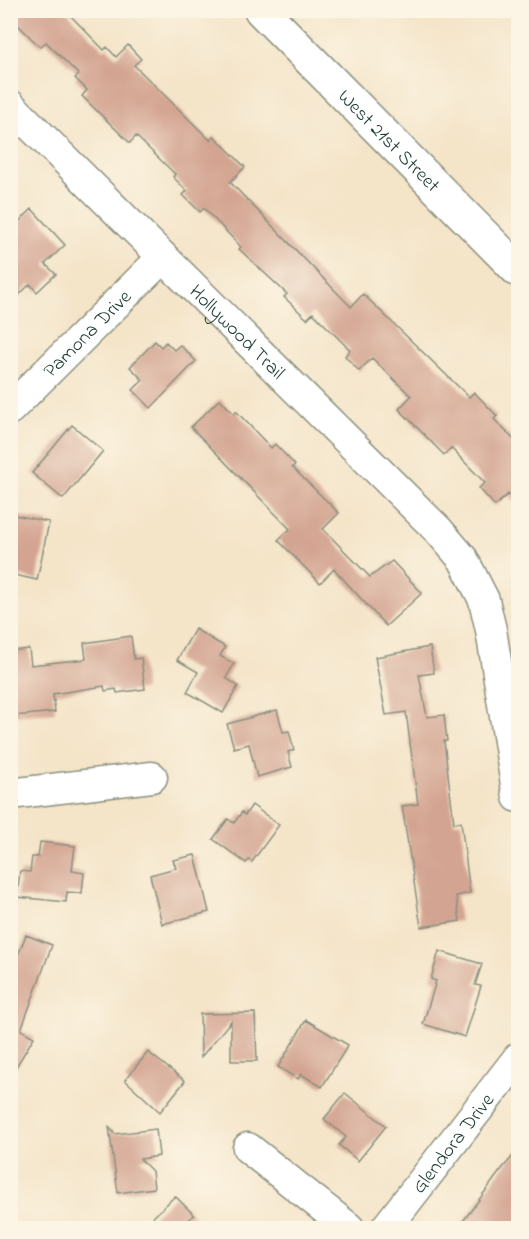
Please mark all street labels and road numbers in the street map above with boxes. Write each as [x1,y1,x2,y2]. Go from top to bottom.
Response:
street label: West 21st Street [330,84,446,200]
street label: Hollywood Trail [182,279,290,387]
street label: Pamona Drive [38,284,139,385]
street label: Glendora Drive [406,1088,503,1201]

